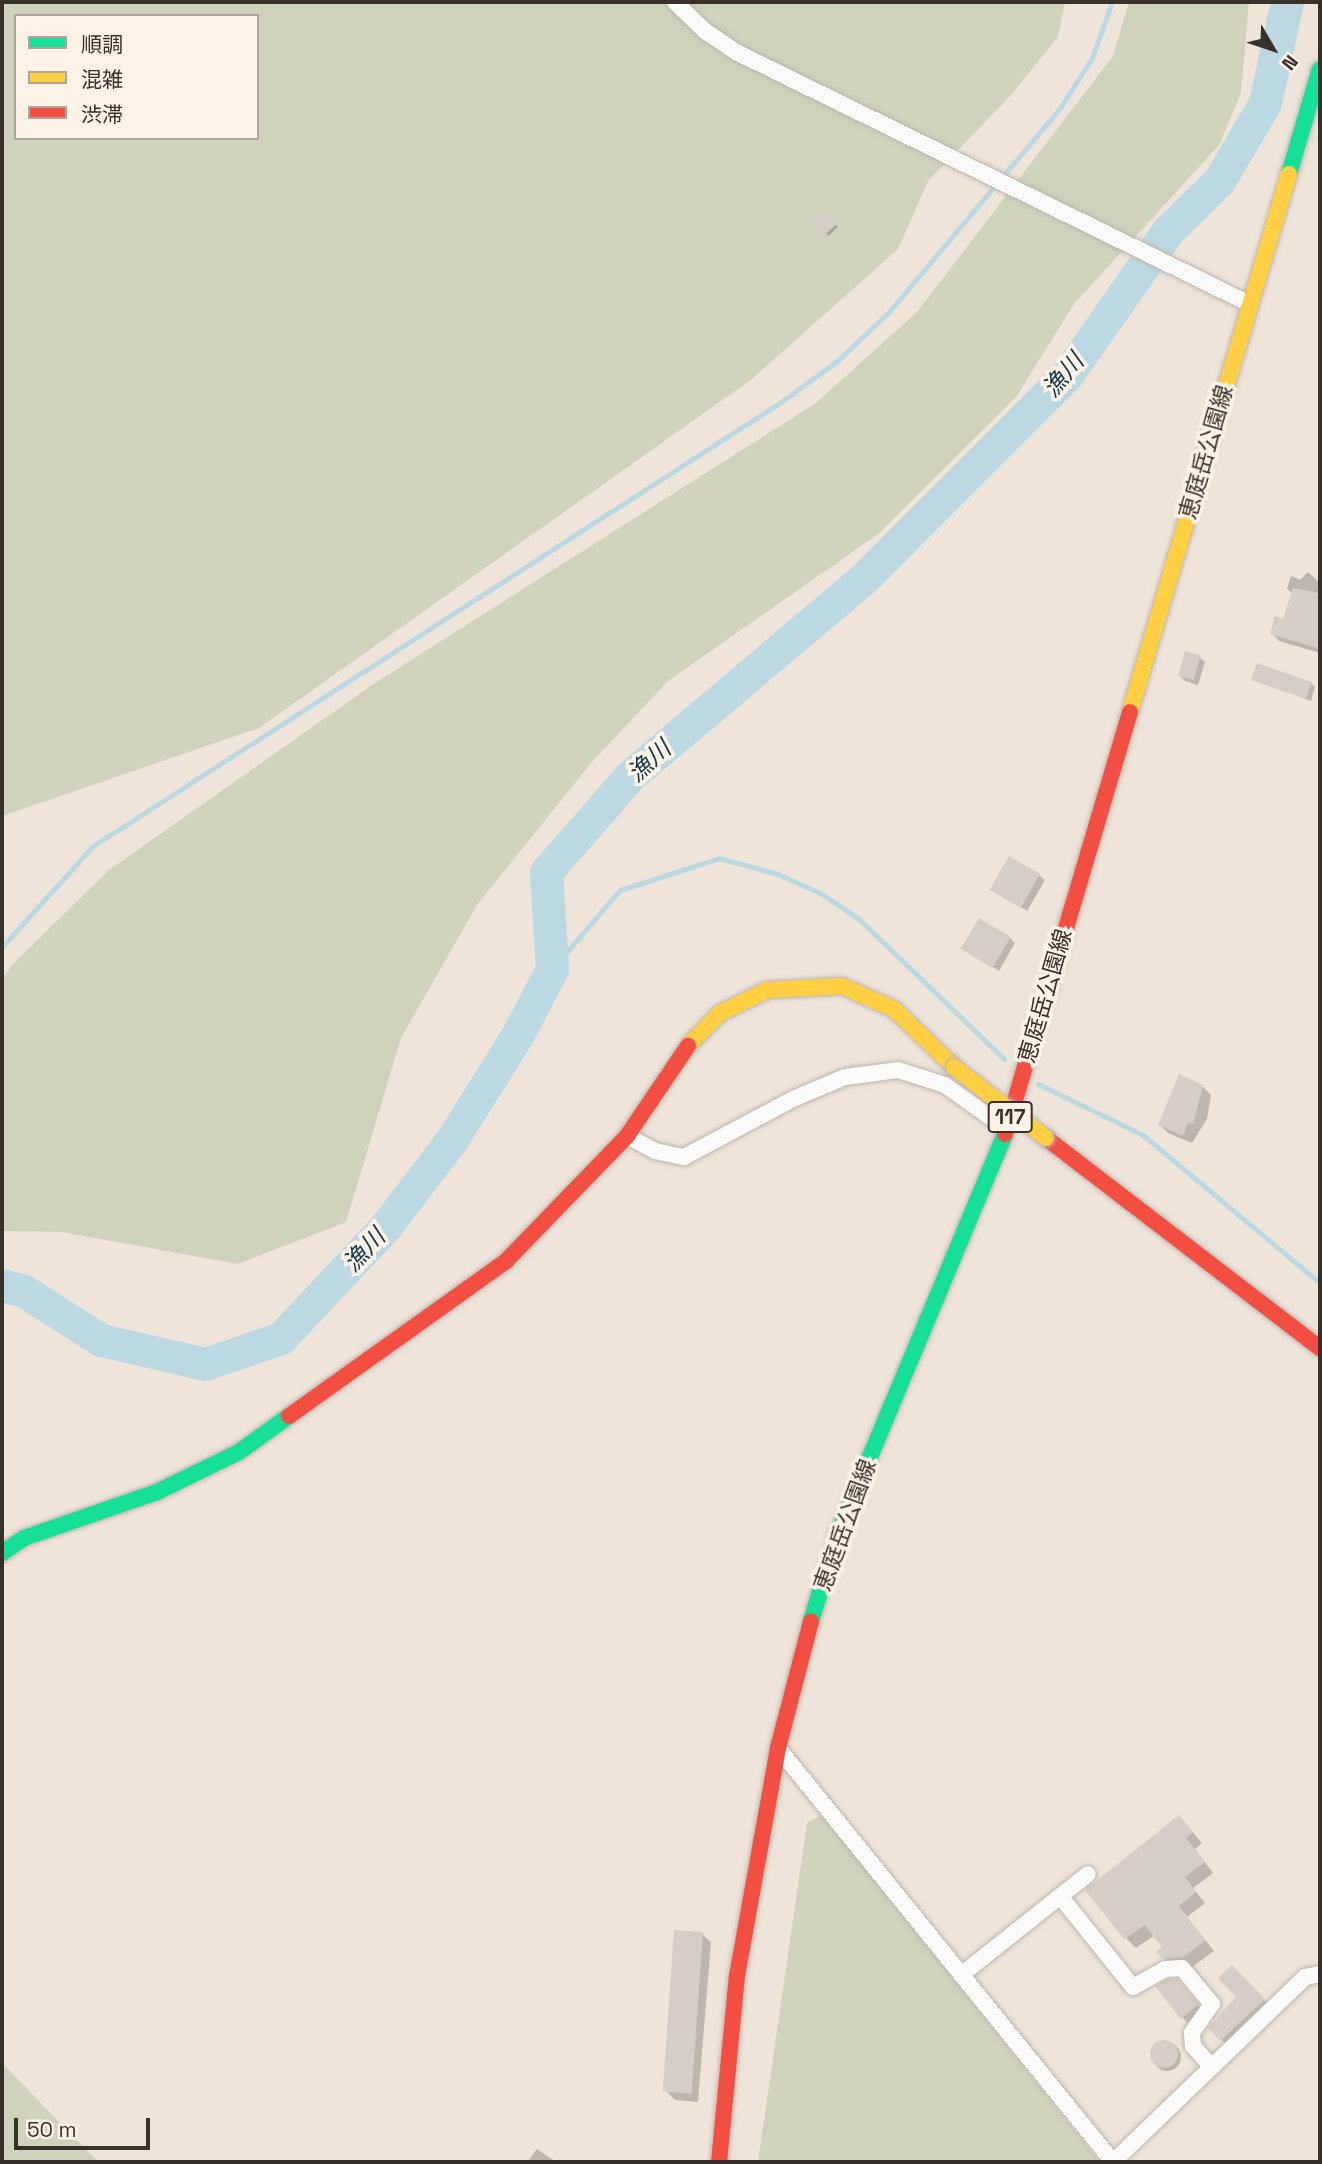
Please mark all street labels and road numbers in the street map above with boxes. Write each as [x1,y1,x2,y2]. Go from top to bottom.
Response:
street label: 恵庭岳公園線 [1174,382,1238,522]
street label: 恵庭岳公園線 [1013,926,1077,1066]
road number: 117 [987,1100,1033,1134]
street label: 恵庭岳公園線 [808,1455,882,1595]

